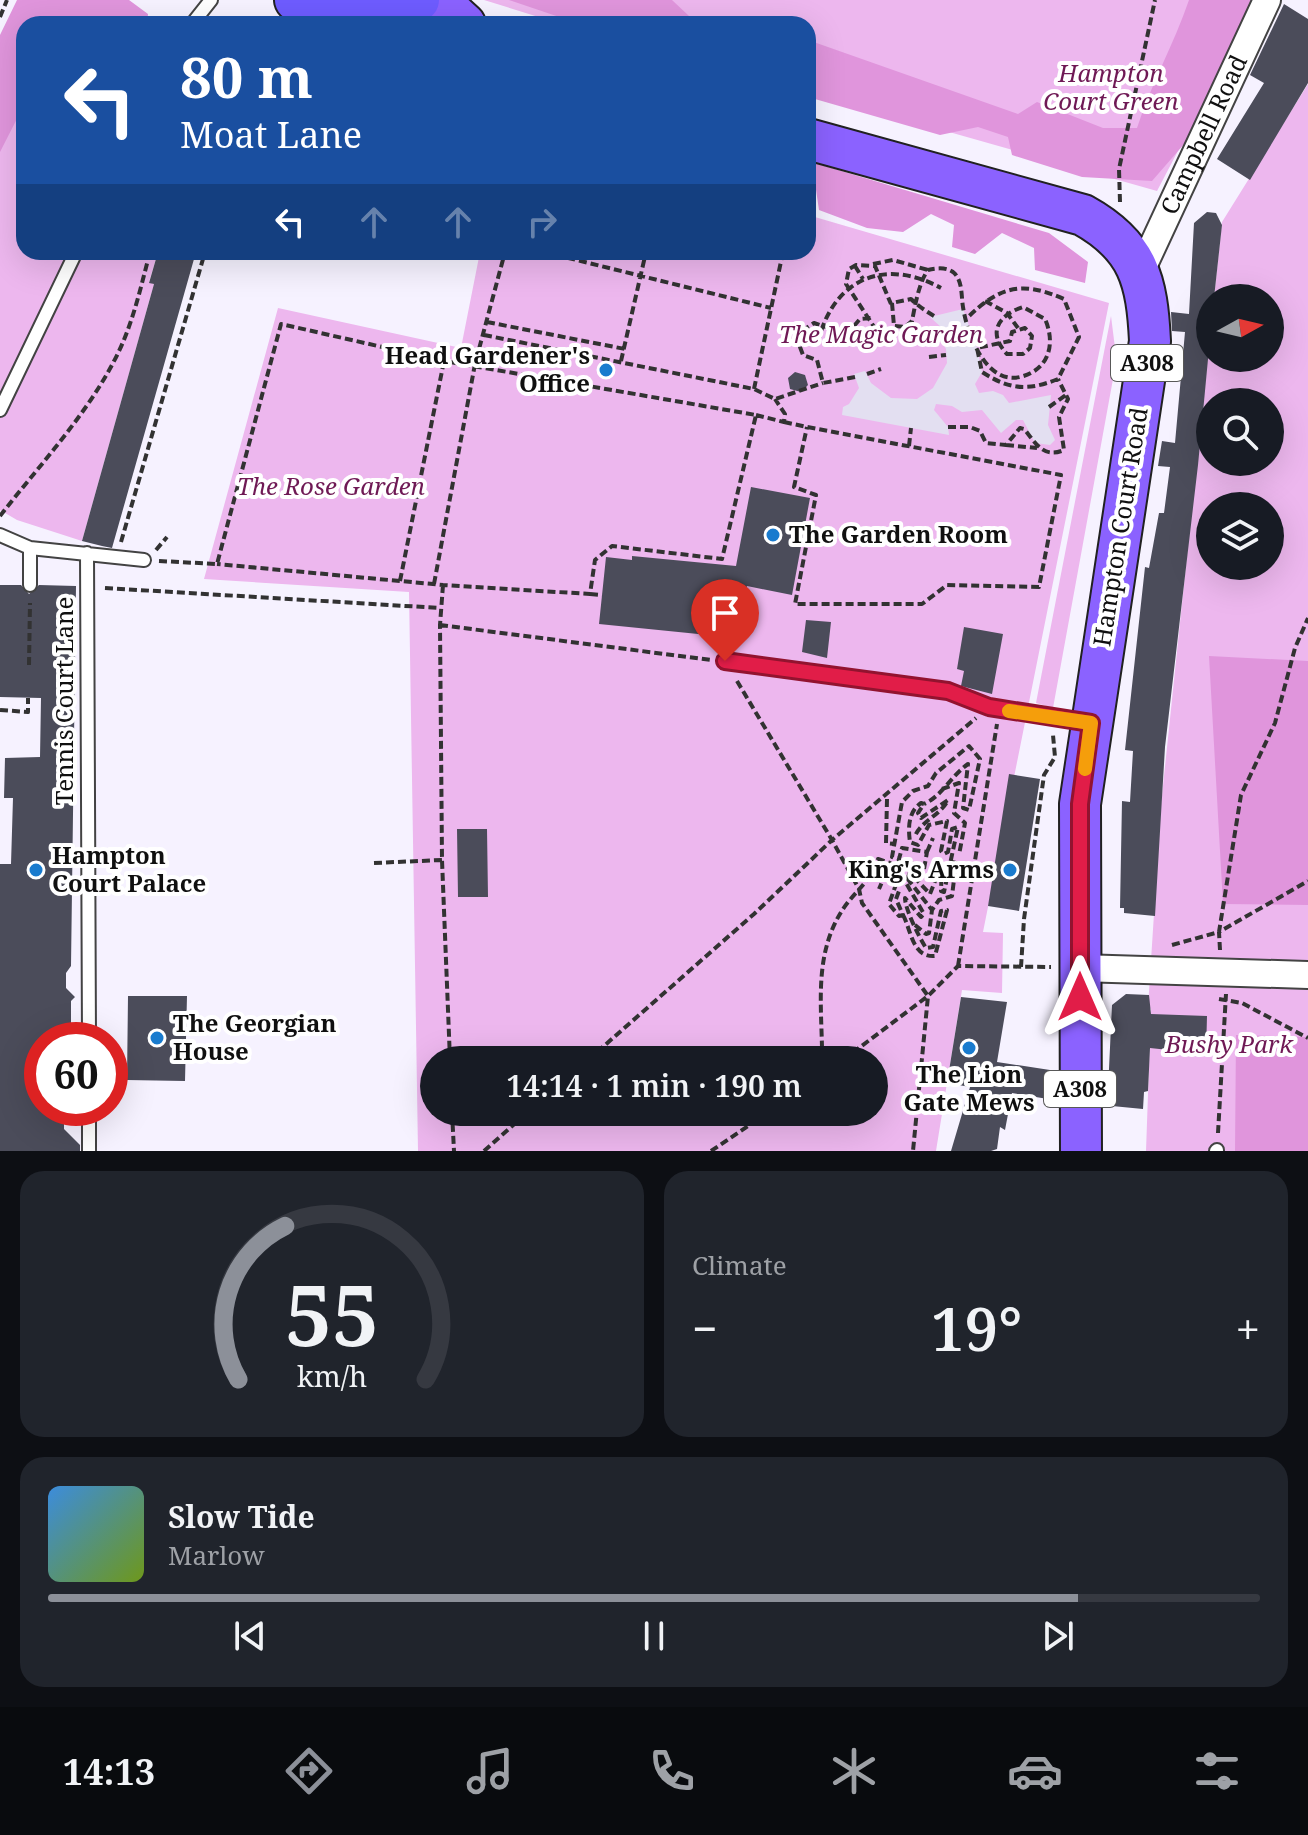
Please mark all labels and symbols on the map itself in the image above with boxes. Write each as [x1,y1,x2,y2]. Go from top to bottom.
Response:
street label: Campbell Road [1152,49,1254,219]
park label: Hampton Court Green [1043,56,1179,117]
north arrow [1196,284,1284,372]
park label: The Magic Garden [779,317,983,350]
place label: Head Gardener's Office [385,338,590,399]
road number: A308 [1111,345,1183,381]
marker: Head Gardener's Office [597,361,615,379]
street label: Hampton Court Road [1084,405,1155,649]
park label: The Rose Garden [237,469,425,502]
place label: The Garden Room [789,517,1008,550]
marker: The Garden Room [764,526,782,544]
pin [691,579,759,661]
street label: Tennis Court Lane [47,597,80,805]
place label: Hampton Court Palace [52,838,206,899]
place label: King's Arms [848,852,994,885]
marker: Hampton Court Palace [27,861,45,879]
marker: King's Arms [1001,861,1019,879]
position arrow [1038,955,1122,1039]
place label: The Georgian House [173,1006,336,1067]
speed limit sign: 60 [24,1022,128,1126]
park label: Bushy Park [1164,1027,1294,1060]
marker: The Georgian House [148,1029,166,1047]
marker: The Lion Gate Mews [960,1039,978,1057]
place label: The Lion Gate Mews [903,1057,1035,1118]
road number: A308 [1044,1071,1116,1107]

